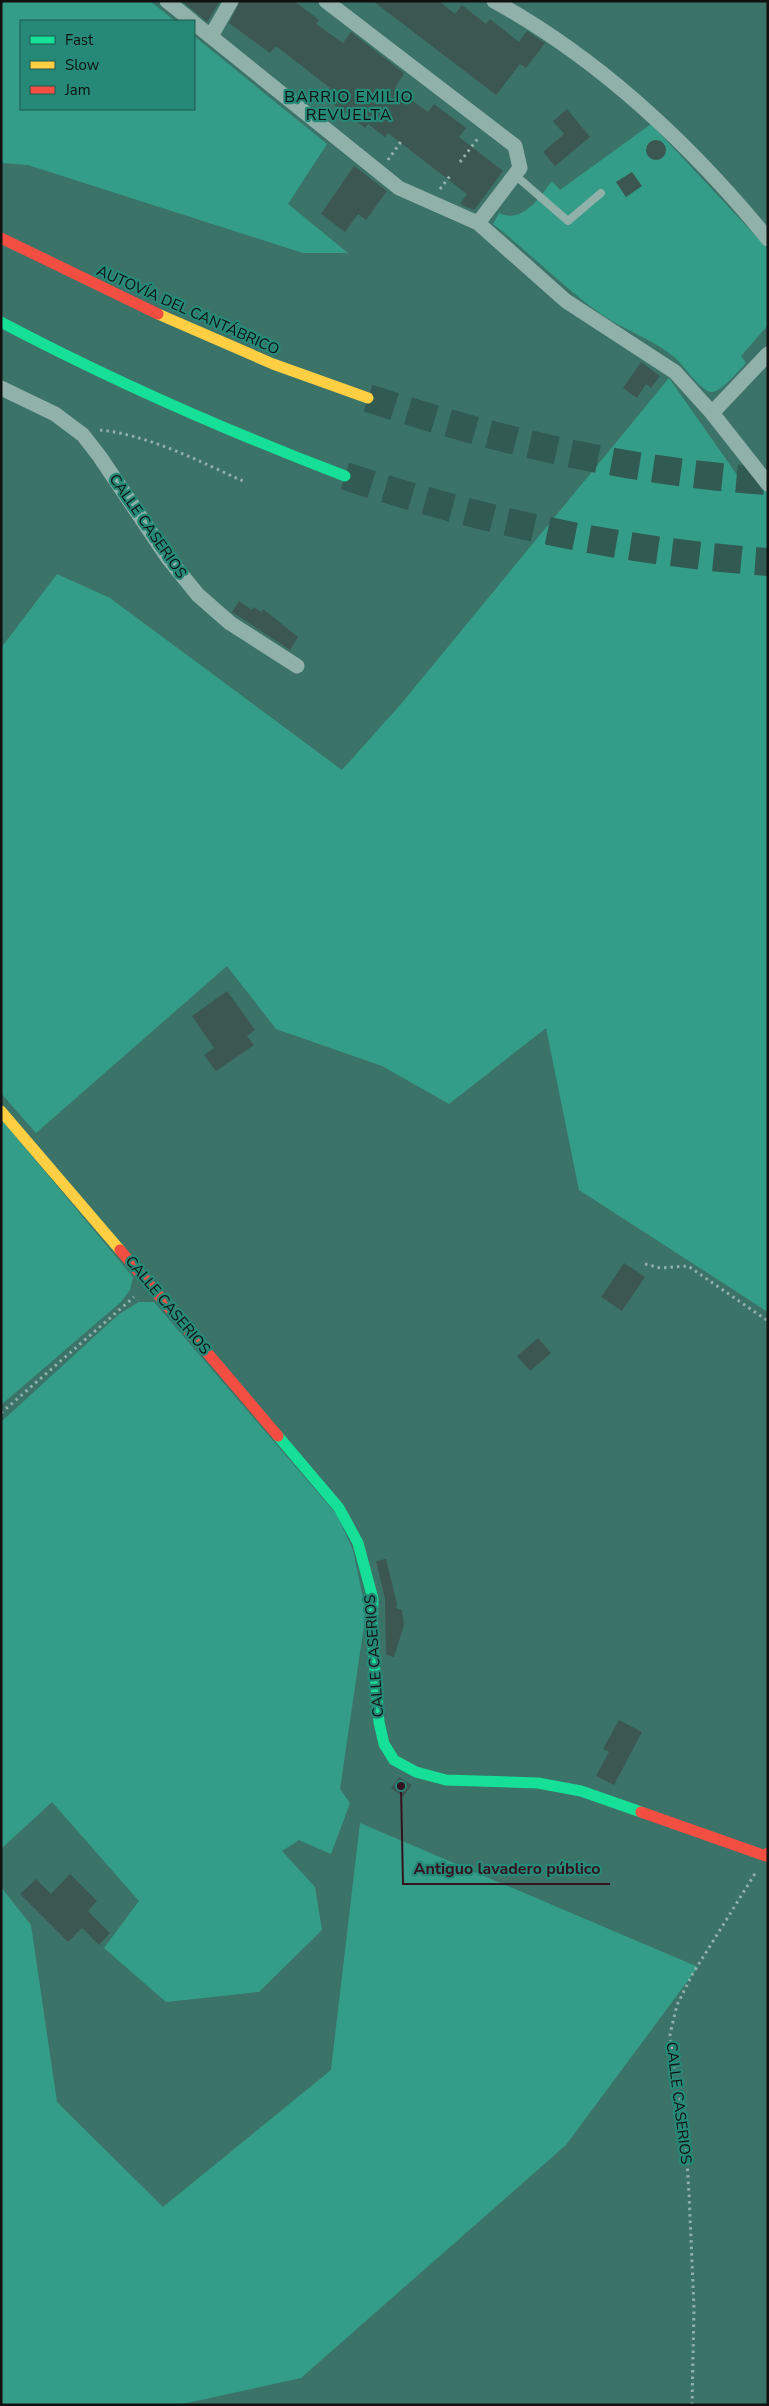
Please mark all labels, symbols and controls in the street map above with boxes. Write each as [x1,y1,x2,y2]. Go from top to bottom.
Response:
legend [20,20,195,110]
text: Fast [65,30,94,50]
text: Slow [65,55,100,75]
text: Jam [64,80,91,100]
district label: BARRIO EMILIO REVUELTA [284,86,414,126]
street label: AUTOVÍA DEL CANTÁBRICO [93,261,283,359]
street label: CALLE CASERIOS [105,470,191,582]
street label: CALLE CASERIOS [121,1251,215,1359]
street label: CALLE CASERIOS [360,1594,388,1718]
callout: Antiguo lavadero público [403,1853,610,1884]
text: Antiguo lavadero público [414,1858,600,1880]
street label: CALLE CASERIOS [662,2041,696,2165]

